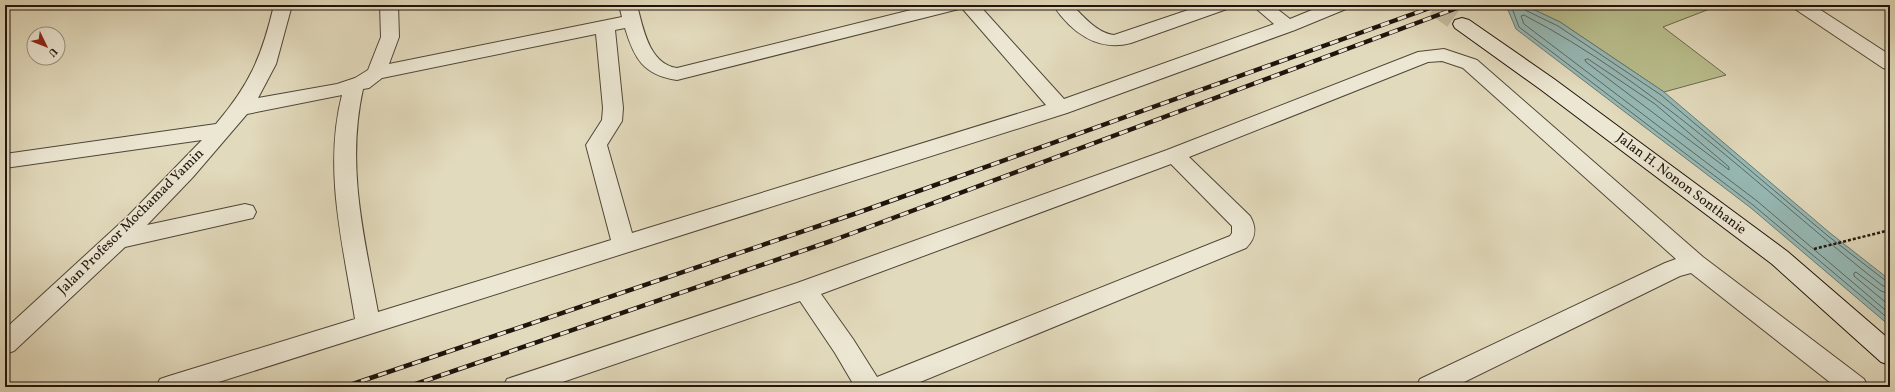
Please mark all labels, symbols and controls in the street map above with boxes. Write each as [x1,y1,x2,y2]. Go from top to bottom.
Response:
north arrow [26,26,66,66]
text: U [44,44,60,60]
street label: Jalan H. Nonon Sonthanie [1612,129,1750,239]
street label: Jalan Profesor Mochamad Yamin [54,145,208,299]

